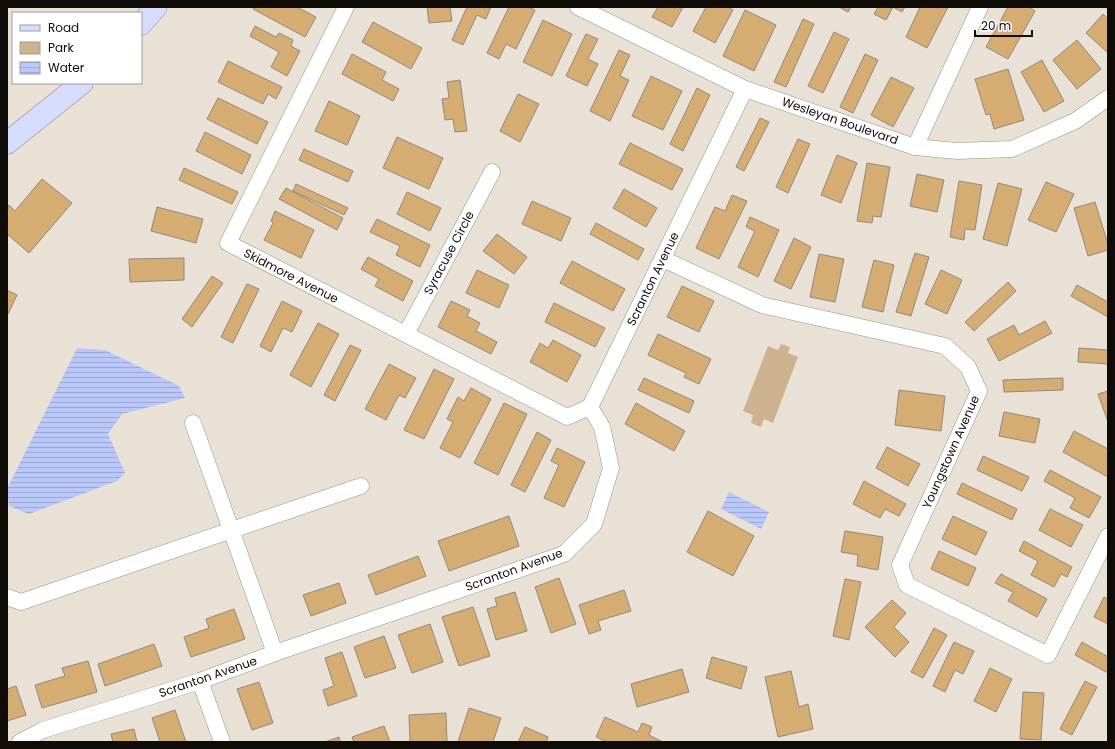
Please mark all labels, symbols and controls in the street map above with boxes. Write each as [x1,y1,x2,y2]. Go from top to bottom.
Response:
legend [12,12,142,84]
scale bar [975,12,1032,38]
text: 20 m [981,17,1011,34]
text: Road [48,19,79,36]
text: Park [48,39,75,56]
text: Water [48,59,85,76]
street label: Wesleyan Boulevard [780,93,901,148]
street label: Syracuse Circle [419,208,478,298]
street label: Scranton Avenue [622,229,683,329]
street label: Skidmore Avenue [241,244,342,307]
street label: Youngstown Avenue [918,392,983,511]
street label: Scranton Avenue [463,544,565,595]
street label: Scranton Avenue [157,652,259,701]

